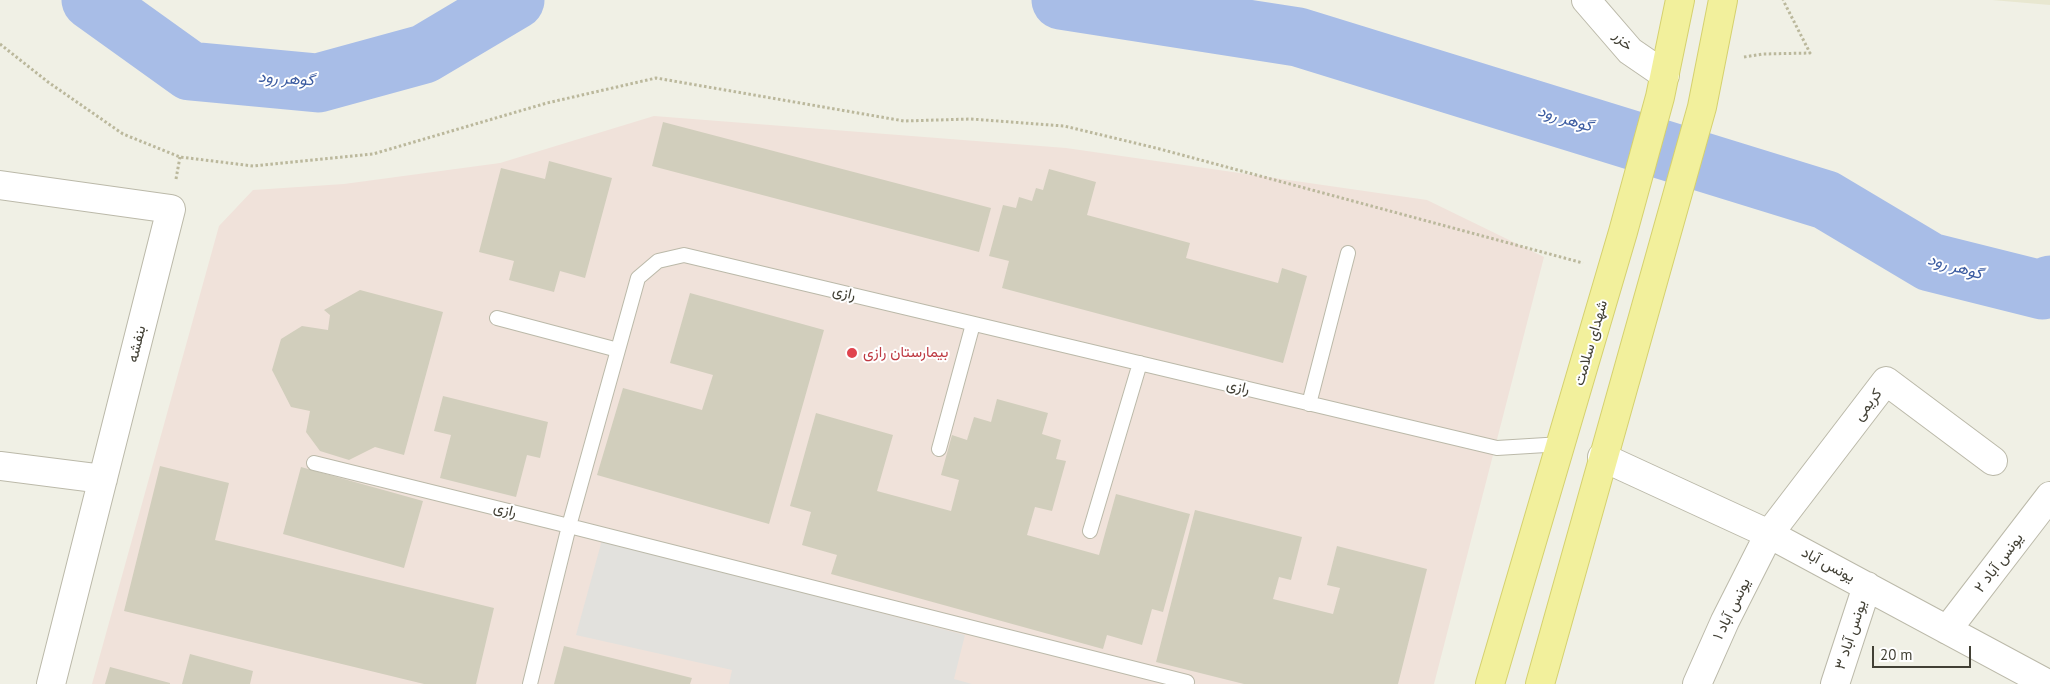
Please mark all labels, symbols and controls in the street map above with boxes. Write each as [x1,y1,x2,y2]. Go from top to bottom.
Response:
street label: خزر [1609,27,1637,55]
water label: گوهر رود [258,67,314,91]
water label: گوهر رود [1536,102,1594,136]
water label: گوهر رود [1926,250,1984,284]
street label: رازی [831,282,857,304]
street label: شهدای سلامت [1570,298,1612,388]
street label: بنفشه [124,324,150,364]
place label: بیمارستان رازی [863,344,948,362]
marker: بیمارستان رازی [845,346,859,360]
street label: رازی [1225,376,1251,398]
street label: کریمی [1850,385,1886,425]
street label: رازی [492,498,518,522]
street label: یونس آباد ۲ [1971,530,2027,596]
street label: یونس آباد [1798,543,1858,587]
street label: یونس آباد ۱ [1709,575,1755,643]
street label: یونس آباد ۳ [1831,598,1871,672]
scale bar [1875,636,1974,668]
text: 20 m [1880,645,1913,664]

